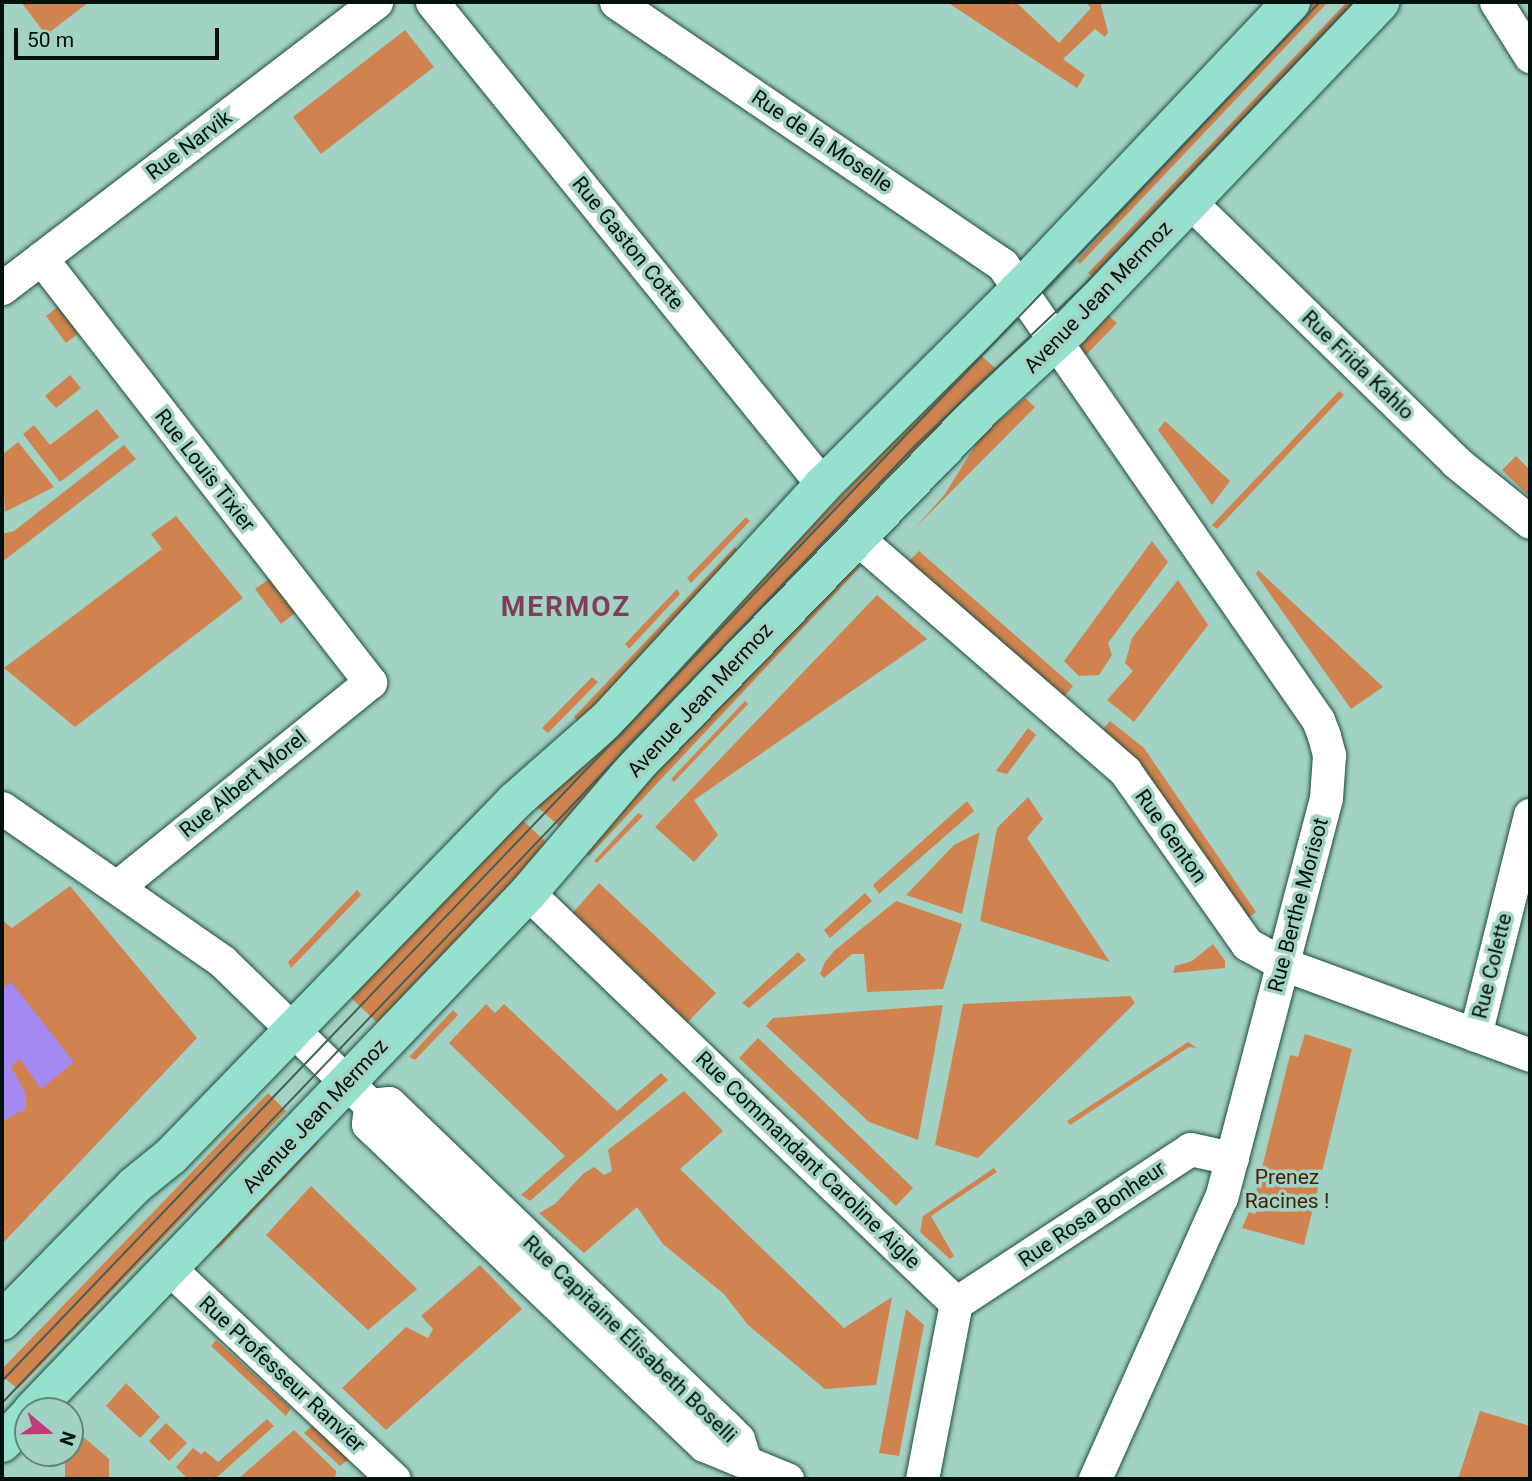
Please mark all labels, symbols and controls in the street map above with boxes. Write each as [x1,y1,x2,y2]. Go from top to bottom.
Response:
scale bar [18,14,222,58]
text: 50 m [27,28,74,52]
street label: Rue de la Moselle [747,85,897,197]
street label: Rue Narvik [141,105,237,185]
street label: Rue Gaston Cotte [567,172,689,314]
street label: Avenue Jean Mermoz [1019,216,1177,378]
street label: Rue Frida Kahlo [1297,305,1419,425]
street label: Rue Louis Tixier [149,404,261,536]
district label: MERMOZ [501,590,631,624]
street label: Avenue Jean Mermoz [622,618,778,782]
street label: Rue Albert Morel [175,725,311,843]
street label: Rue Genton [1130,784,1212,888]
street label: Rue Berthe Morisot [1263,815,1333,995]
street label: Rue Colette [1467,911,1517,1021]
street label: Avenue Jean Mermoz [237,1034,393,1198]
street label: Rue Commandant Caroline Aigle [691,1046,925,1274]
street label: Rue Rosa Bonheur [1014,1156,1170,1272]
park label: Prenez Racines ! [1245,1164,1329,1214]
street label: Rue Capitaine Élisabeth Boselli [518,1230,742,1448]
street label: Rue Professeur Ranvier [194,1291,370,1457]
north arrow [14,1397,84,1467]
text: N [54,1428,80,1448]

